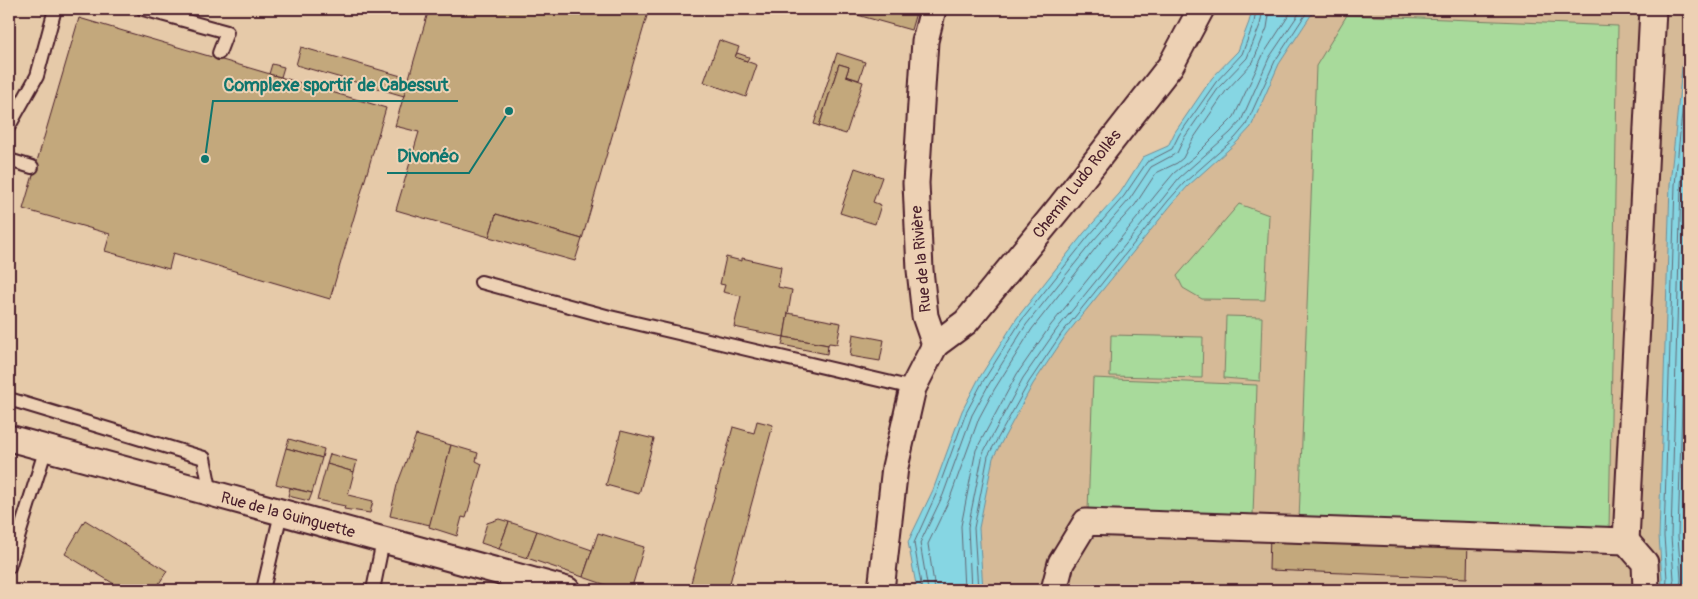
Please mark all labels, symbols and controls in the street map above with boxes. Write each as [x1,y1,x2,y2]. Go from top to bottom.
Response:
callout: Complexe sportif de Cabessut [213,68,458,101]
text: Complexe sportif de Cabessut [224,74,449,97]
street label: Chemin Ludo Rollès [1028,126,1126,242]
callout: Divonéo [387,140,469,173]
text: Divonéo [397,145,459,168]
street label: Rue de la Rivière [906,205,936,313]
street label: Rue de la Guinguette [219,487,357,543]

